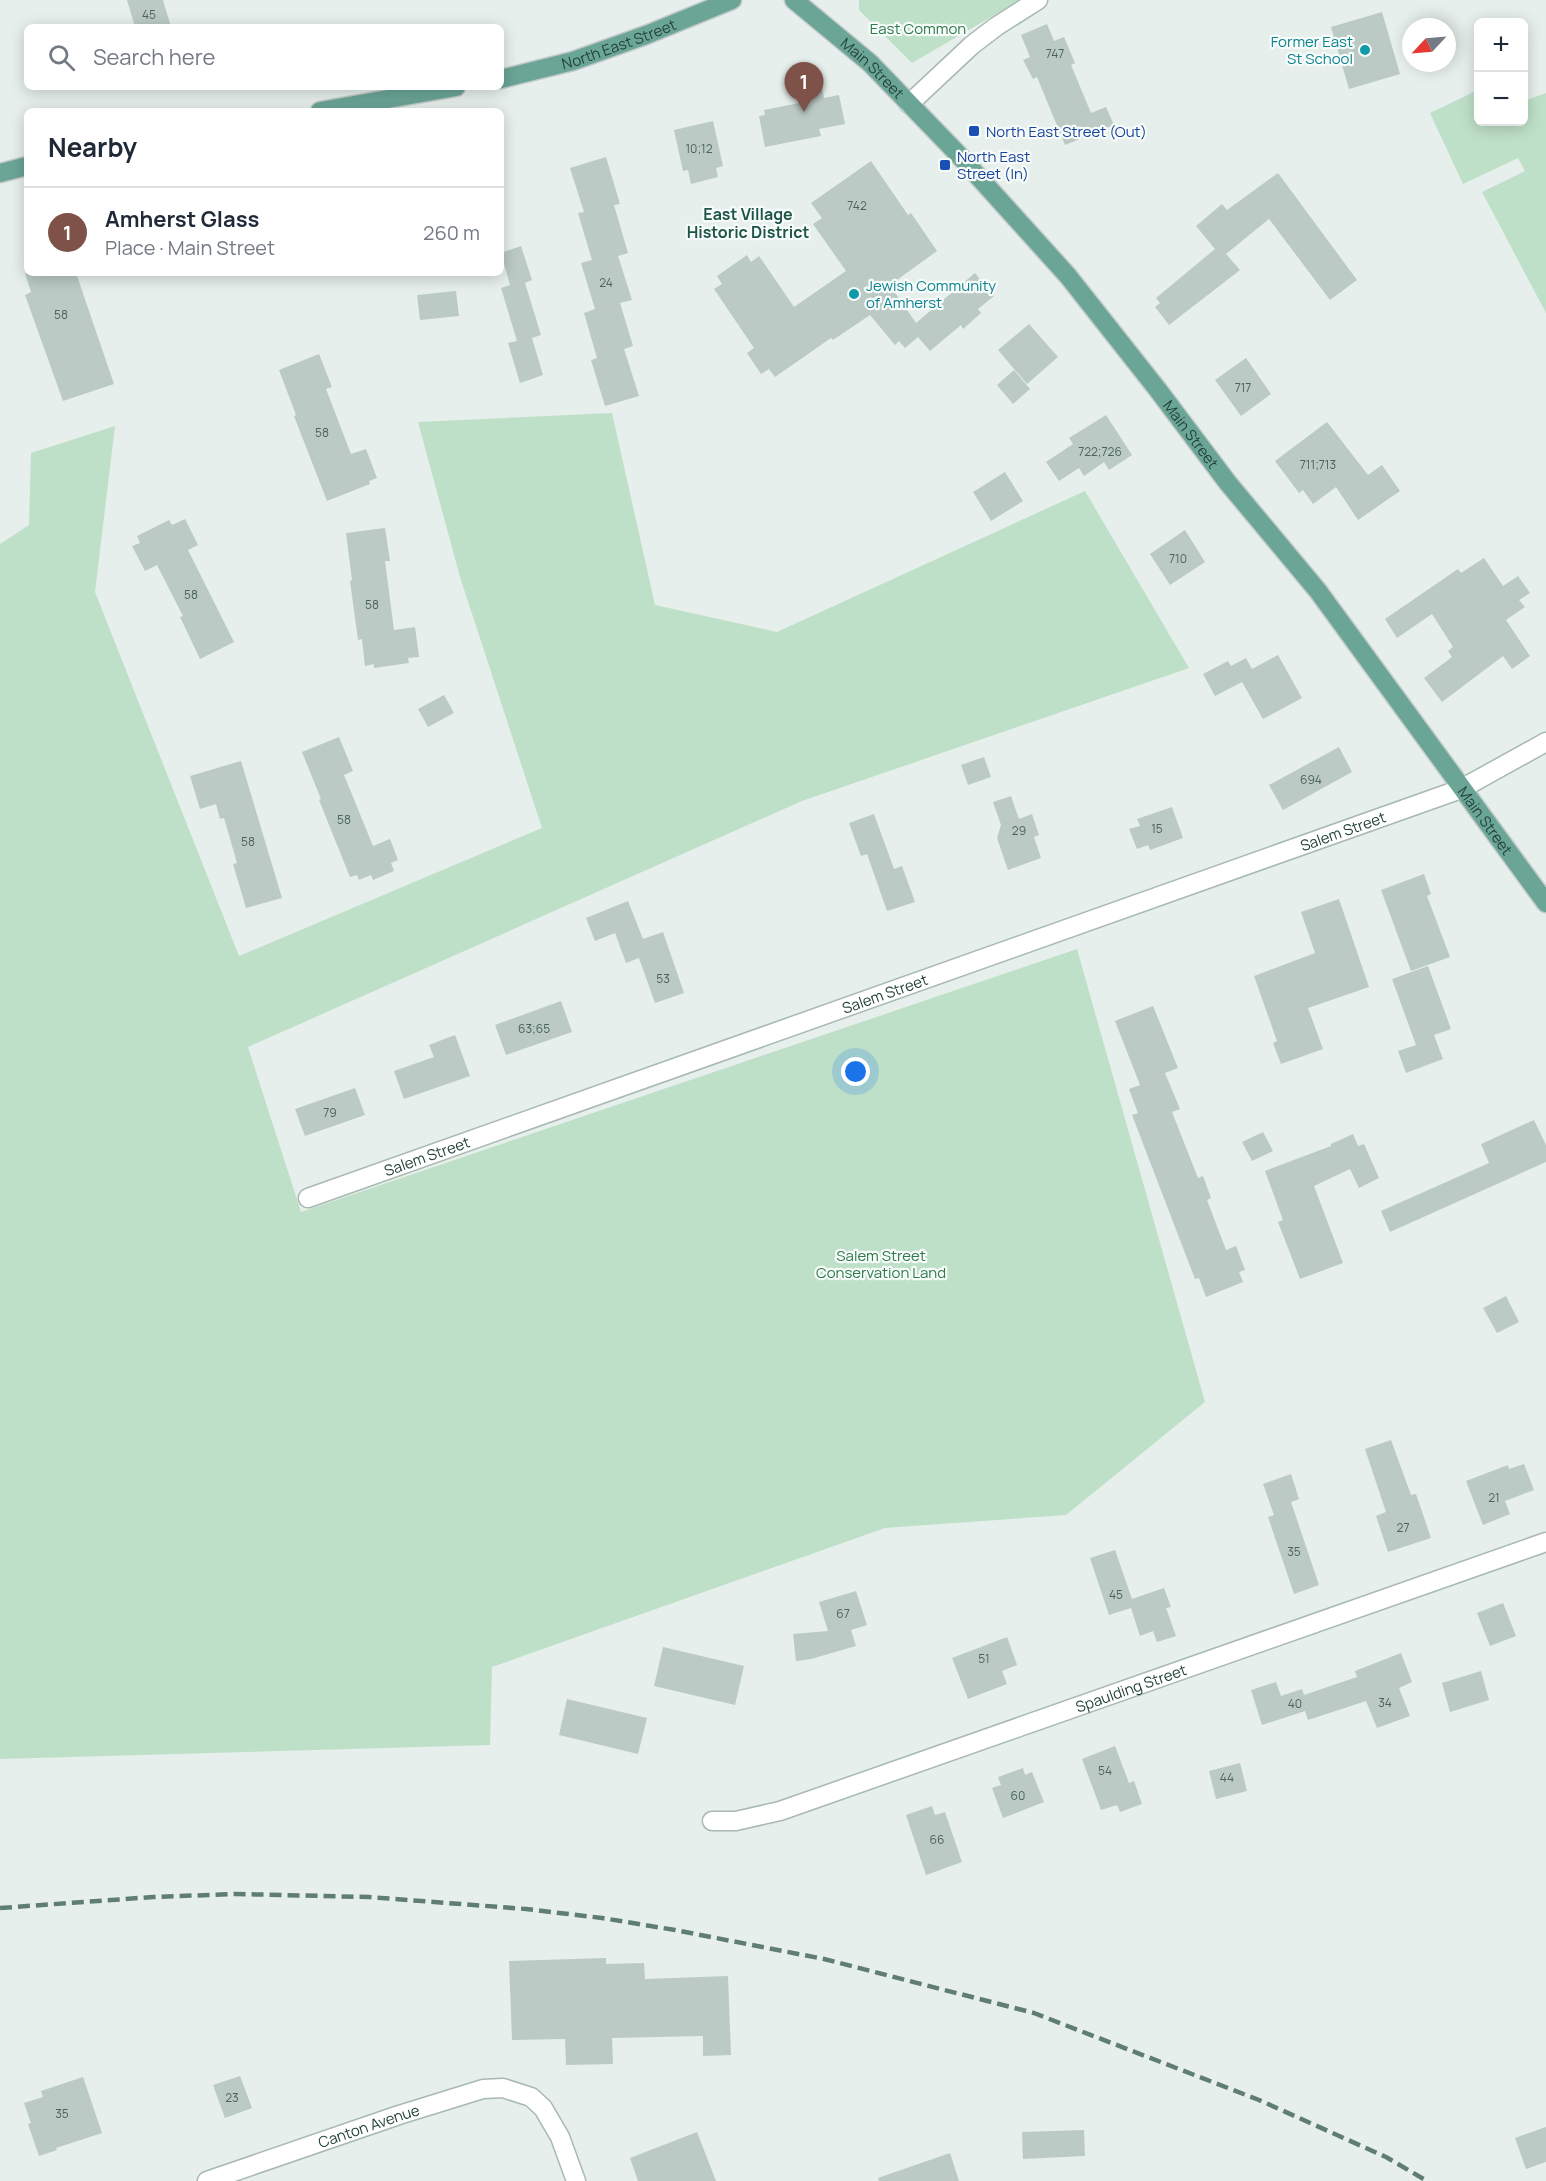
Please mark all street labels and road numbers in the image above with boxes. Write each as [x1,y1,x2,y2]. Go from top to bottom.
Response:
street label: North East Street [559,13,679,74]
street label: Main Street [836,33,909,103]
street label: Main Street [1159,396,1224,473]
street label: Main Street [1453,782,1518,859]
street label: Salem Street [1297,806,1389,856]
street label: Salem Street [839,969,930,1018]
street label: Salem Street [381,1131,472,1181]
street label: Spaulding Street [1073,1659,1189,1717]
street label: Canton Avenue [315,2099,422,2153]

